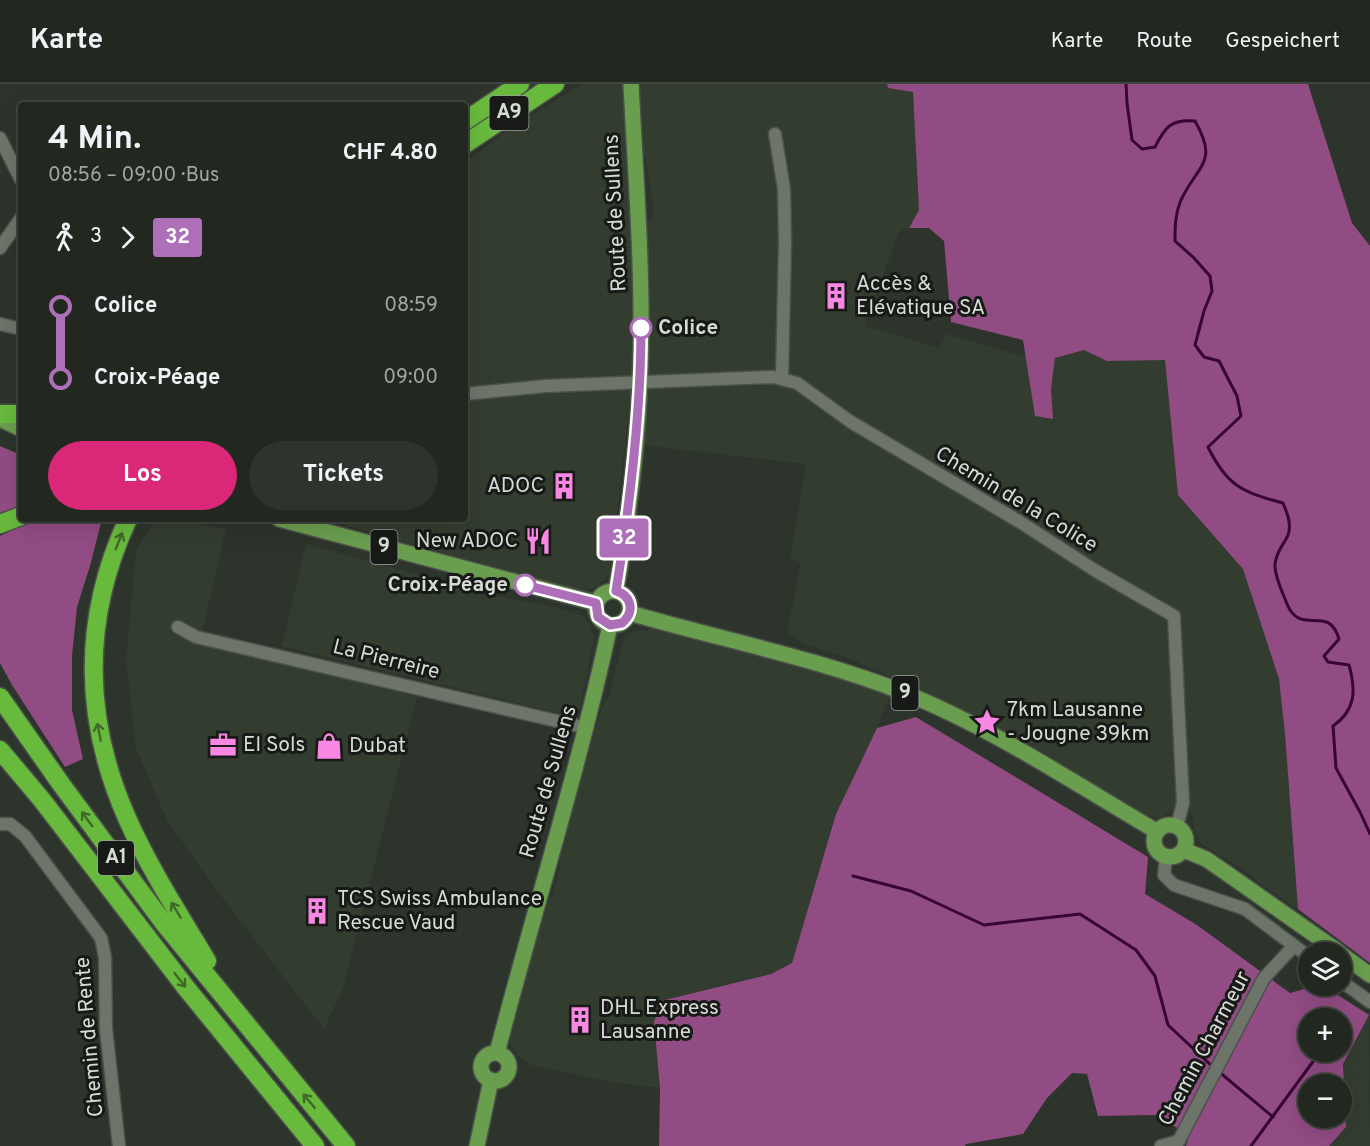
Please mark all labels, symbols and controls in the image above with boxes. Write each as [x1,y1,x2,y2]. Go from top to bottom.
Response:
text: Karte [30,23,103,59]
text: Karte [1051,28,1103,55]
text: Route [1136,28,1192,55]
text: Gespeichert [1225,28,1340,55]
road number: A9 [490,96,528,130]
text: 4 Min. [48,119,141,161]
street label: Route de Sullens [598,134,634,292]
text: CHF 4.80 [343,140,438,167]
text: 08:56 – 09:00 · Bus [48,163,219,189]
icon: walk [48,221,81,254]
icon: forward [111,221,144,254]
text: 3 [90,224,102,250]
text: 32 [165,224,190,251]
place label: Accès & Elévatique SA [856,271,985,322]
building icon: Accès & Elévatique SA [821,281,851,311]
text: Colice [94,293,157,320]
text: 08:59 [384,293,438,319]
place label: Colice [658,315,718,342]
marker: Colice [630,317,652,339]
text: Croix-Péage [94,365,220,392]
text: 09:00 [383,365,438,391]
button: Los [48,441,237,510]
button: Tickets [249,441,438,510]
street label: Chemin de la Colice [930,441,1102,559]
building icon: ADOC [549,471,579,501]
place label: ADOC [487,473,544,500]
line badge: 32 [597,518,651,558]
text: 32 [611,525,637,552]
restaurant icon: New ADOC [523,526,553,556]
place label: New ADOC [416,528,518,555]
road number: 9 [370,530,398,564]
one-way arrow [114,532,125,551]
place label: Croix-Péage [388,572,508,599]
marker: Croix-Péage [514,574,536,596]
street label: La Pierreire [330,634,442,686]
road number: 9 [892,676,918,710]
place label: 7km Lausanne - Jougne 39km [1007,697,1149,748]
street label: Route de Sullens [514,703,584,861]
place icon: 7km Lausanne - Jougne 39km [972,707,1002,737]
one-way arrow [93,723,104,742]
office icon: El Sols [208,730,238,760]
shop icon: Dubat [314,731,344,761]
place label: El Sols [243,732,305,759]
place label: Dubat [349,733,406,760]
one-way arrow [80,811,93,827]
road number: A1 [98,841,134,875]
place label: TCS Swiss Ambulance Rescue Vaud [337,886,542,937]
building icon: TCS Swiss Ambulance Rescue Vaud [302,896,332,926]
one-way arrow [170,902,182,919]
map controls [1298,942,1352,1128]
button: layers [1298,942,1352,996]
street label: Chemin de Rente [70,956,110,1118]
street label: Chemin Charmeur [1153,967,1257,1131]
one-way arrow [173,972,186,988]
place label: DHL Express Lausanne [600,995,719,1046]
building icon: DHL Express Lausanne [565,1005,595,1035]
button: + [1298,1008,1352,1062]
button: − [1298,1074,1352,1128]
one-way arrow [302,1094,316,1109]

